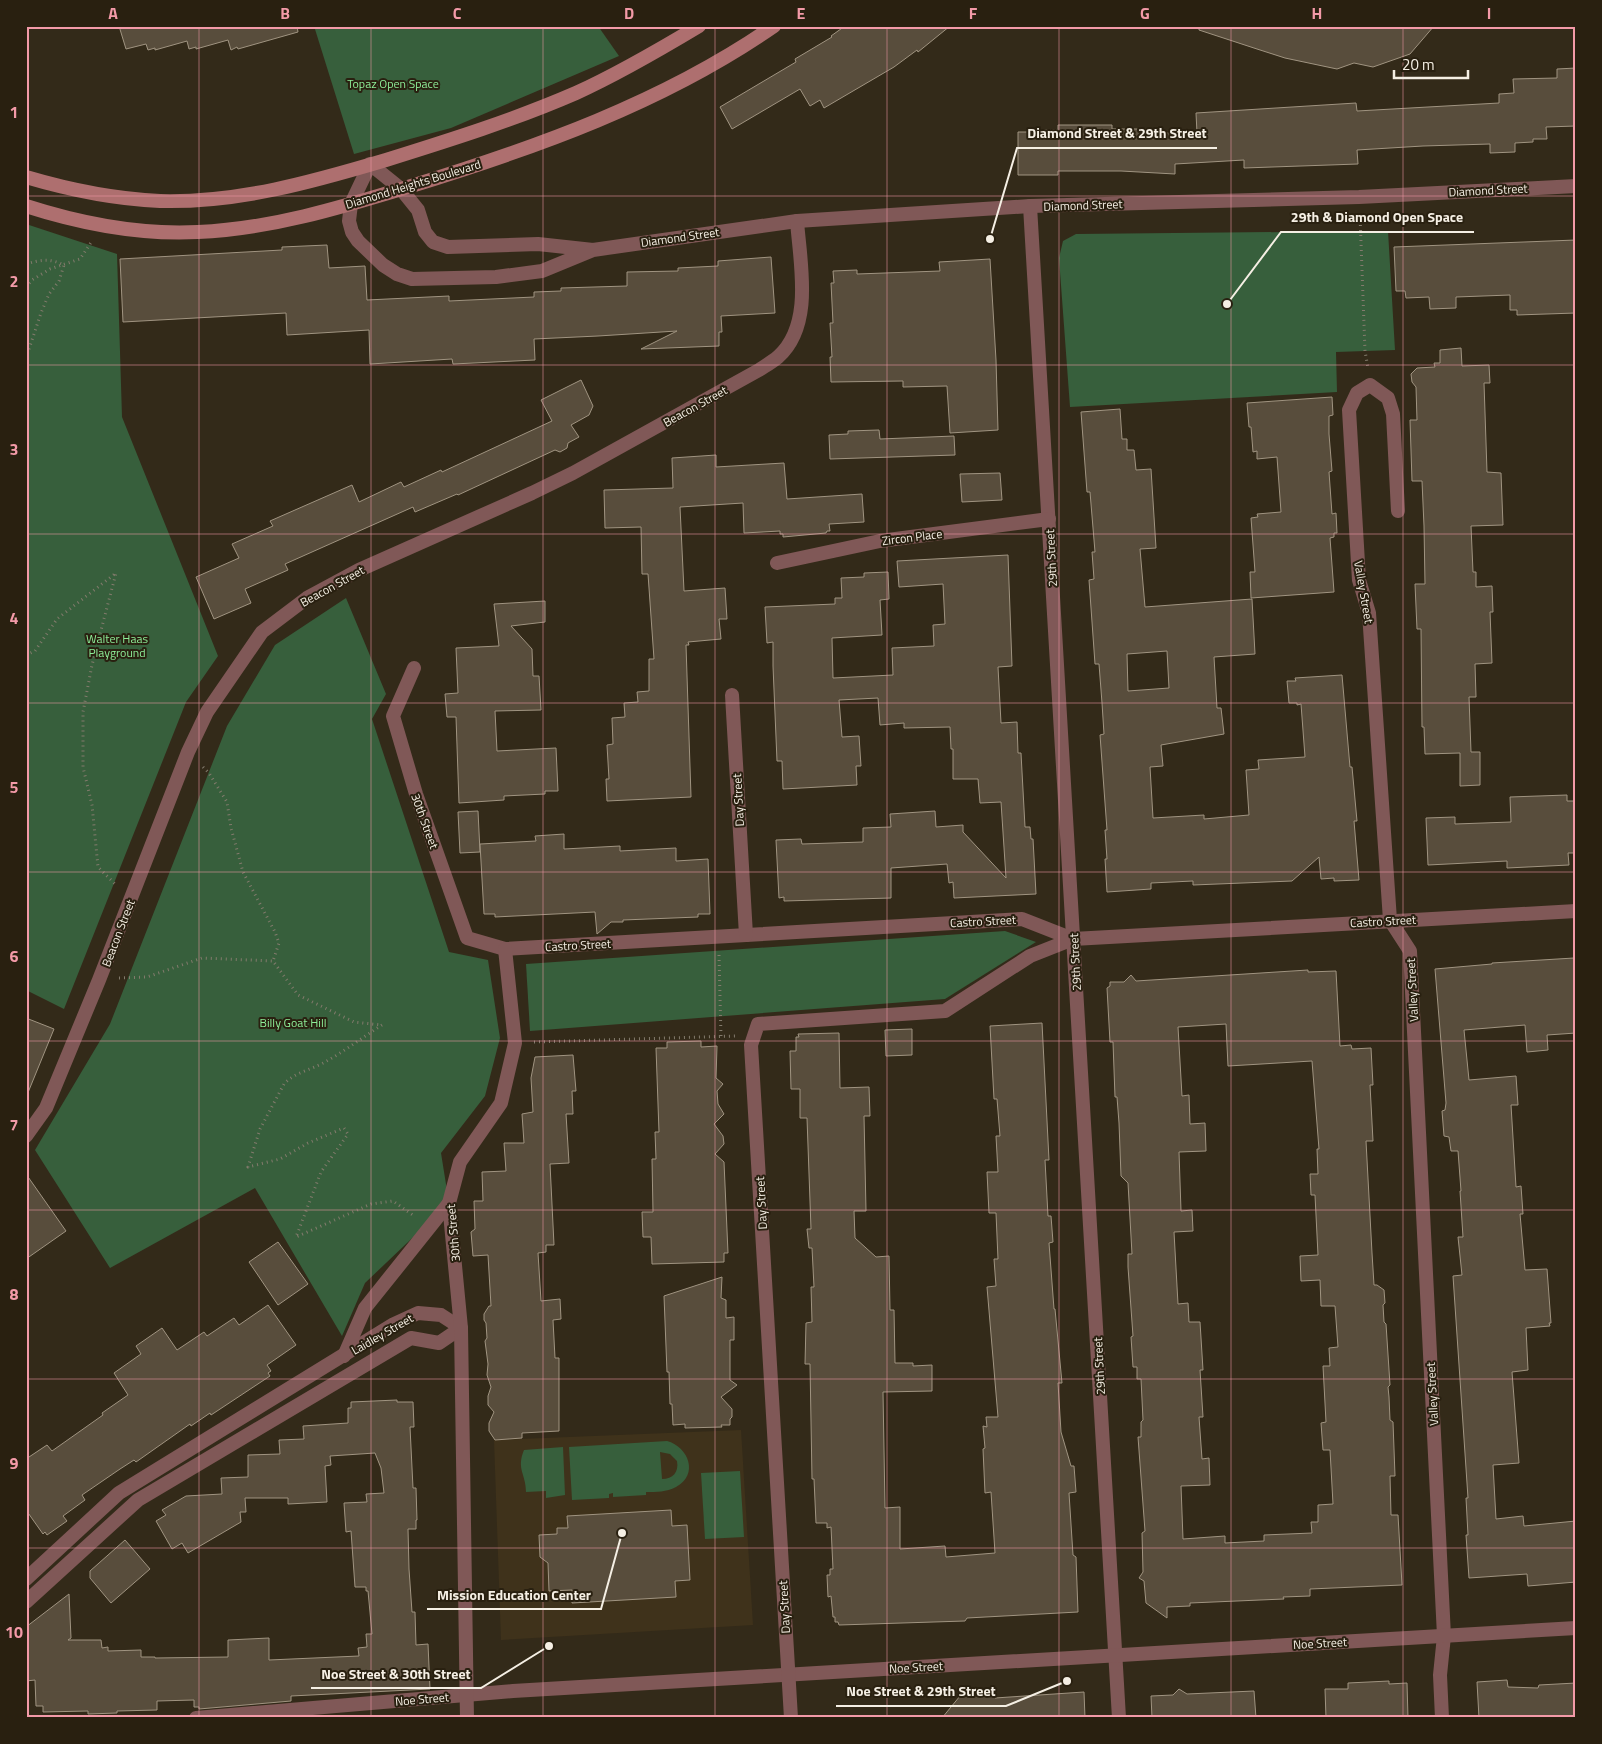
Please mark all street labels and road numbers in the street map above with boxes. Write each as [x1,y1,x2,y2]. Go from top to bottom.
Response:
street label: Diamond Heights Boulevard [343,154,483,214]
street label: Diamond Street [1448,178,1529,202]
street label: Diamond Street [1043,194,1124,216]
street label: Diamond Street [640,222,721,252]
street label: Beacon Street [659,380,731,432]
street label: Zircon Place [881,524,943,550]
street label: 29th Street [1040,528,1062,587]
street label: Valley Street [1349,559,1379,626]
street label: Beacon Street [296,560,368,612]
street label: Day Street [727,772,749,827]
street label: 30th Street [406,791,444,852]
street label: Beacon Street [96,896,140,970]
street label: Castro Street [949,910,1017,932]
street label: Castro Street [1349,910,1417,932]
street label: 29th Street [1064,932,1086,991]
street label: Castro Street [544,934,612,956]
street label: Valley Street [1401,957,1423,1022]
street label: Day Street [750,1175,772,1230]
street label: 30th Street [441,1203,465,1263]
street label: Laidley Street [347,1308,417,1359]
street label: 29th Street [1088,1336,1110,1395]
street label: Valley Street [1421,1361,1443,1426]
street label: Day Street [773,1579,795,1634]
street label: Noe Street [1293,1632,1348,1654]
street label: Noe Street [889,1656,944,1678]
street label: Noe Street [394,1687,451,1711]

